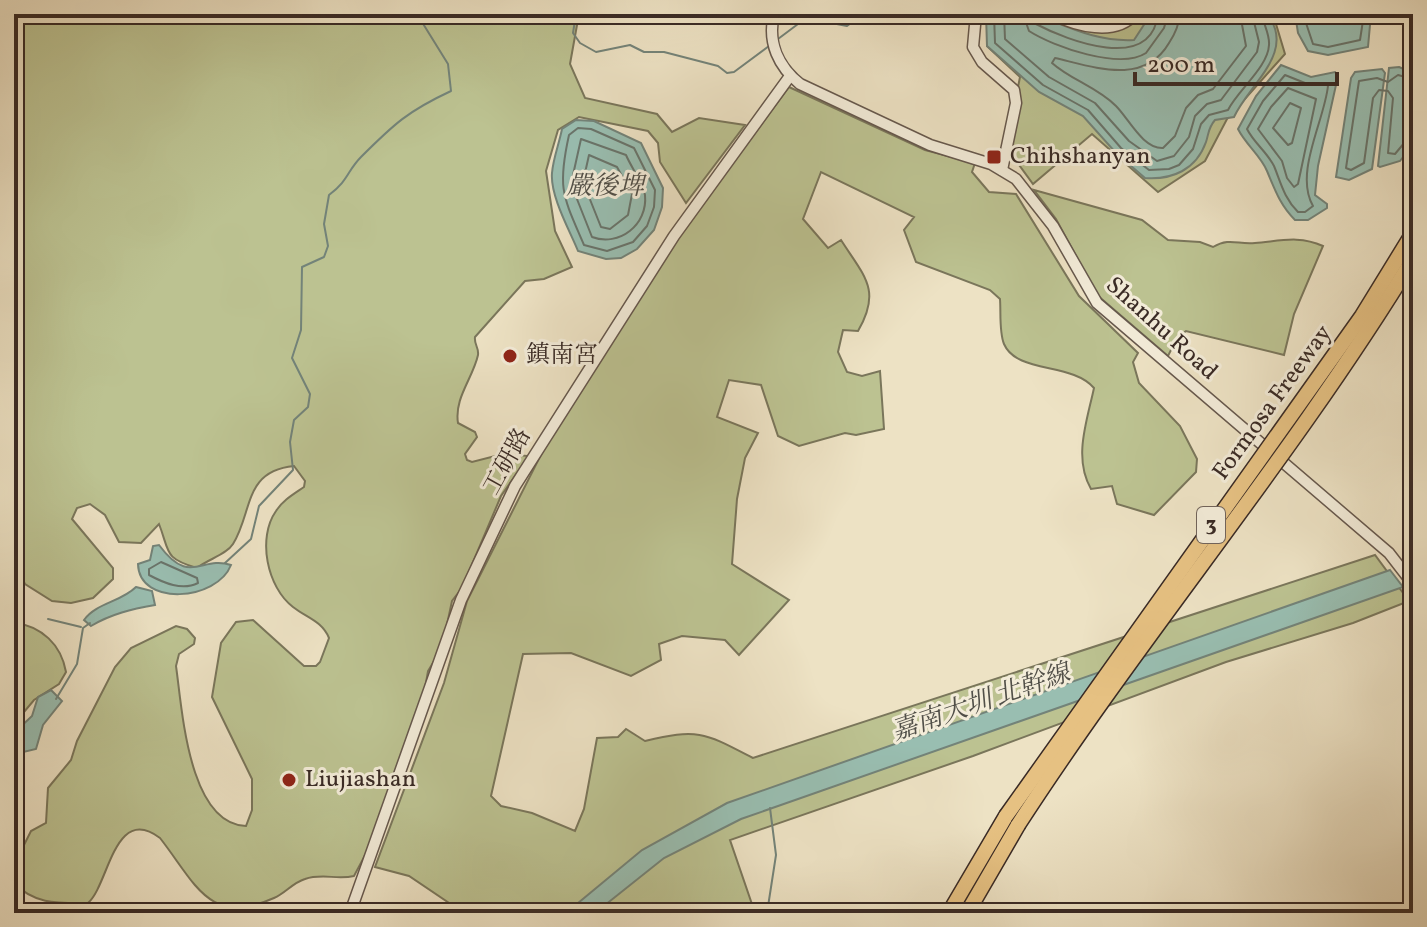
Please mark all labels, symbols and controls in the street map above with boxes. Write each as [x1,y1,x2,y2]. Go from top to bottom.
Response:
scale bar [1135,36,1337,86]
text: 200 m [1147,49,1215,83]
place label: Chihshanyan [1010,140,1151,174]
marker: Chihshanyan [985,148,1003,166]
water label: 嚴後埤 [566,169,647,205]
street label: Shanhu Road [1097,269,1225,389]
street label: Formosa Freeway [1205,318,1341,488]
place label: 鎮南宮 [526,339,598,373]
marker: 鎮南宮 [501,347,519,365]
street label: 工研路 [476,422,540,502]
road number: 3 [1197,507,1225,543]
water label: 嘉南大圳 北幹線 [887,655,1078,750]
place label: Liujiashan [305,763,416,797]
marker: Liujiashan [280,771,298,789]

